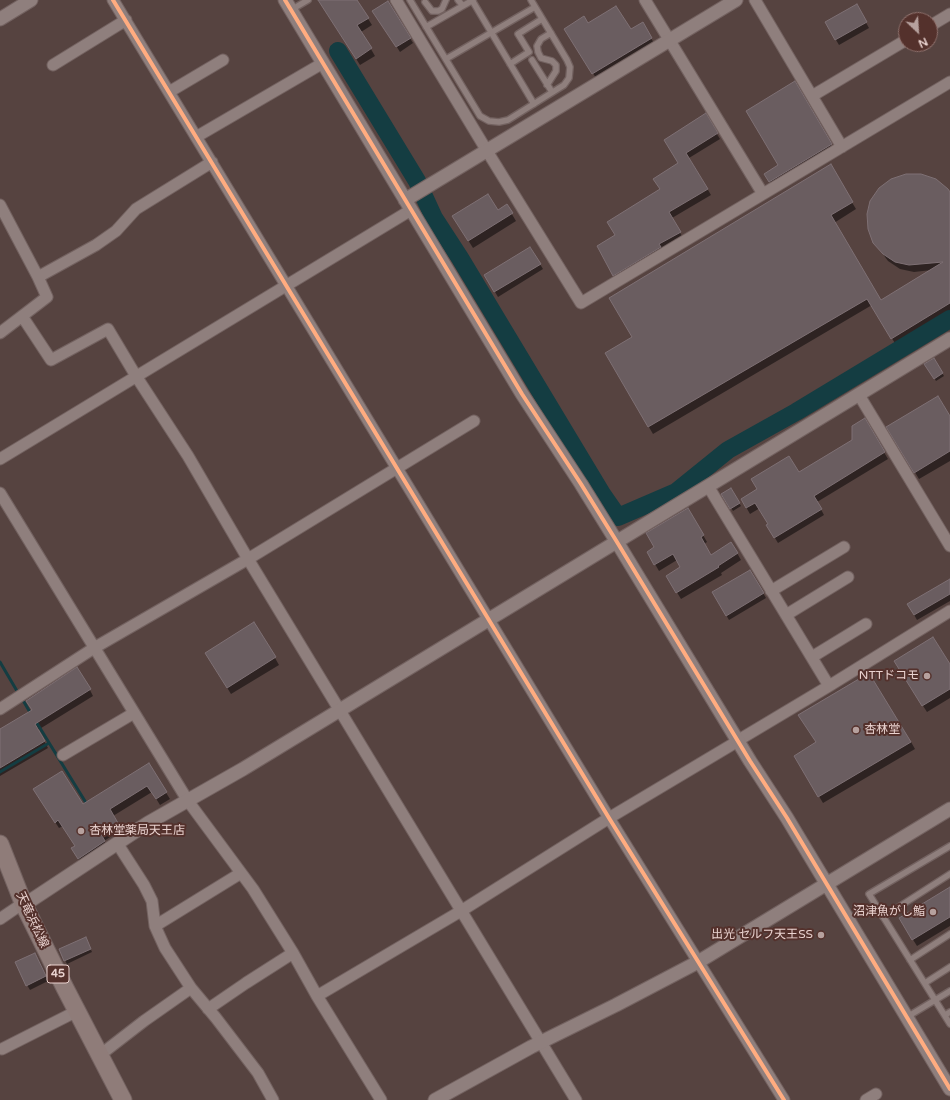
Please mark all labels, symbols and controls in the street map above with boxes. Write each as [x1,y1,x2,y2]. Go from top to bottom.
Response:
north arrow [898,12,938,52]
text: N [916,35,930,50]
place label: NTTドコモ [859,669,919,683]
marker: NTTドコモ [922,671,932,681]
place label: 杏林堂 [864,723,900,737]
marker: 杏林堂 [851,725,861,735]
place label: 杏林堂薬局天王店 [89,824,185,838]
marker: 杏林堂薬局天王店 [76,826,86,836]
street label: 天竜浜松線 [13,890,51,950]
place label: 沼津魚がし鮨 [853,905,925,919]
marker: 沼津魚がし鮨 [928,907,938,917]
place label: 出光 セルフ天王SS [711,928,813,942]
marker: 出光 セルフ天王SS [816,930,826,940]
road number: 45 [47,965,69,983]

